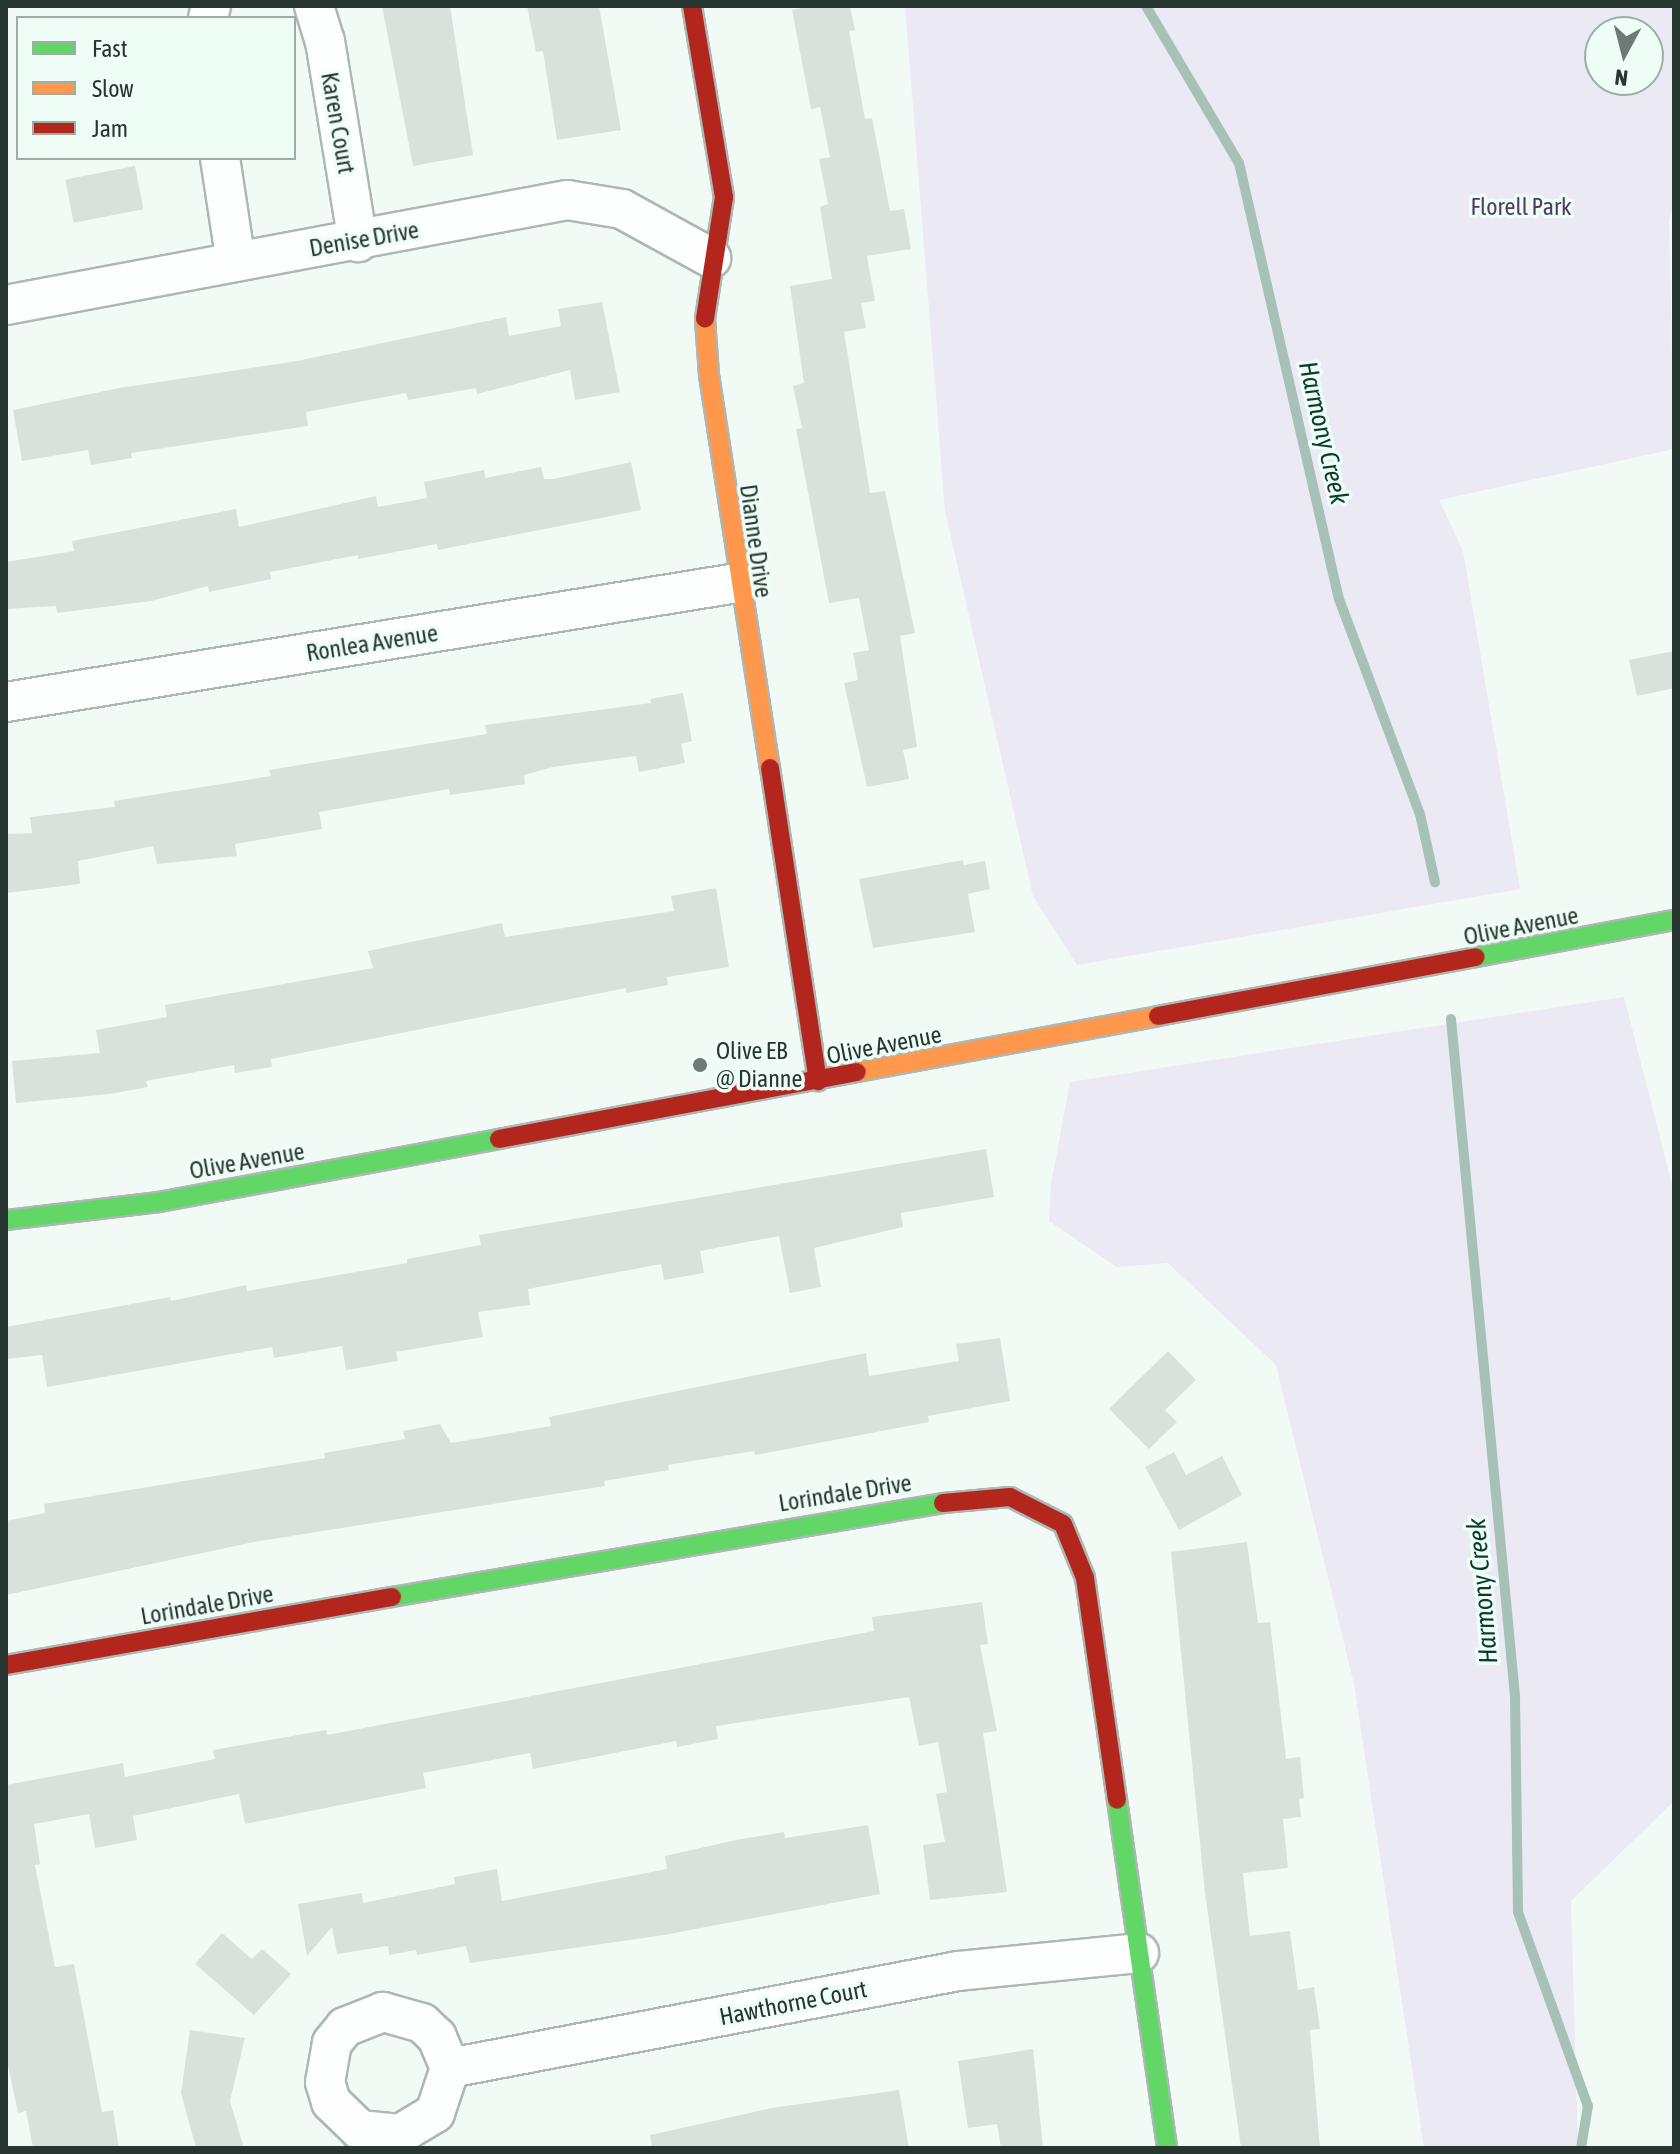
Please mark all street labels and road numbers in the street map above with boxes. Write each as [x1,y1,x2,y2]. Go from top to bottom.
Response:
street label: Karen Court [315,70,361,176]
street label: Denise Drive [307,215,421,263]
street label: Dianne Drive [734,482,778,600]
street label: Ronlea Avenue [304,618,440,668]
street label: Olive Avenue [1461,901,1581,951]
street label: Olive Avenue [824,1020,944,1070]
street label: Olive Avenue [187,1137,307,1185]
street label: Lorindale Drive [776,1468,914,1518]
street label: Lorindale Drive [138,1579,276,1631]
street label: Hawthorne Court [717,1975,869,2031]

